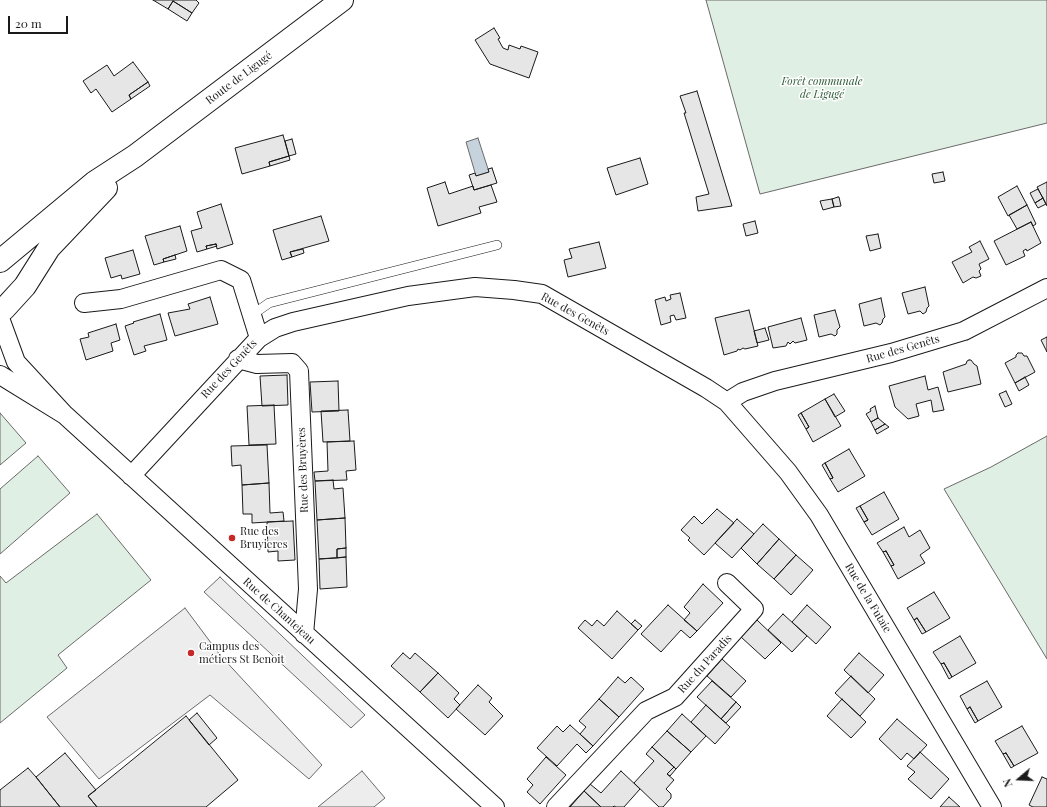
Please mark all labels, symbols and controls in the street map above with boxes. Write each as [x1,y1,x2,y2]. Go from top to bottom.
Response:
scale bar [10,8,70,34]
text: 20 m [15,15,42,31]
street label: Route de Ligugé [203,49,275,107]
park label: Forêt communale de Ligugé [782,75,862,101]
street label: Rue des Genêts [539,290,611,338]
street label: Rue des Genêts [865,332,941,366]
street label: Rue des Genêts [198,337,260,401]
street label: Rue des Bruyères [295,427,311,513]
place label: Rue des Bruyieres [240,525,288,551]
marker: Rue des Bruyieres [227,533,237,543]
street label: Rue de la Futaie [842,561,894,635]
street label: Rue de Chantejeau [240,575,318,647]
street label: Rue du Paradis [675,632,735,696]
place label: Campus des métiers St Benoit [199,640,284,666]
marker: Campus des métiers St Benoit [186,648,196,658]
north arrow [999,759,1039,799]
text: N [999,777,1016,789]

